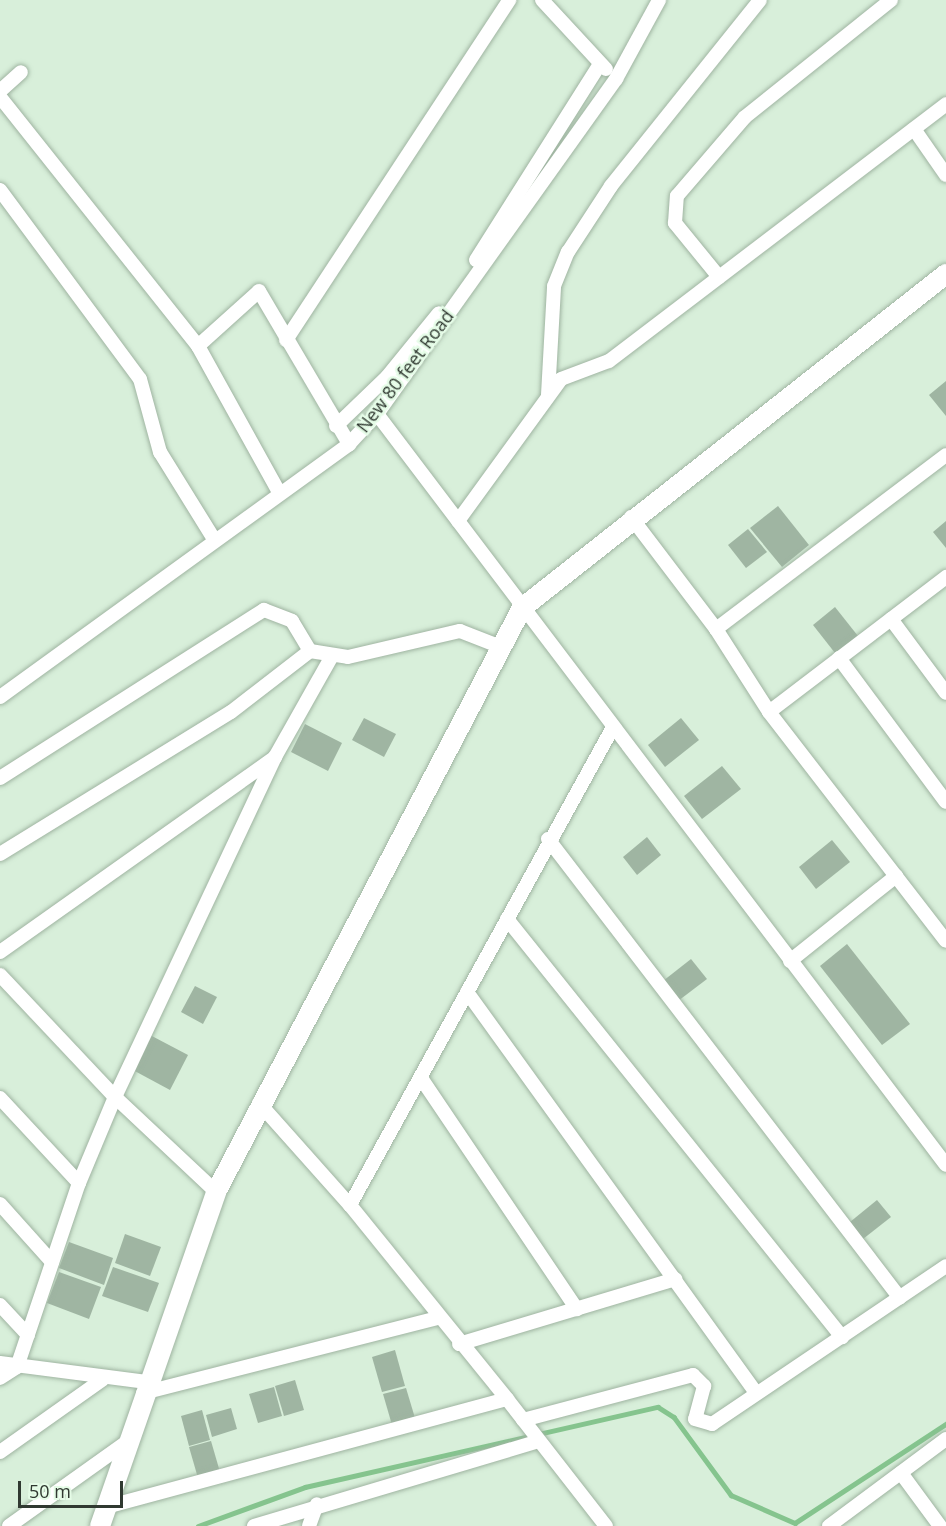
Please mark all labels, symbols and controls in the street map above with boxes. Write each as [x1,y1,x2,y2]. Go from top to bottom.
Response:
street label: New 80 feet Road [352,305,458,437]
scale bar [21,1469,126,1507]
text: 50 m [29,1479,71,1503]

